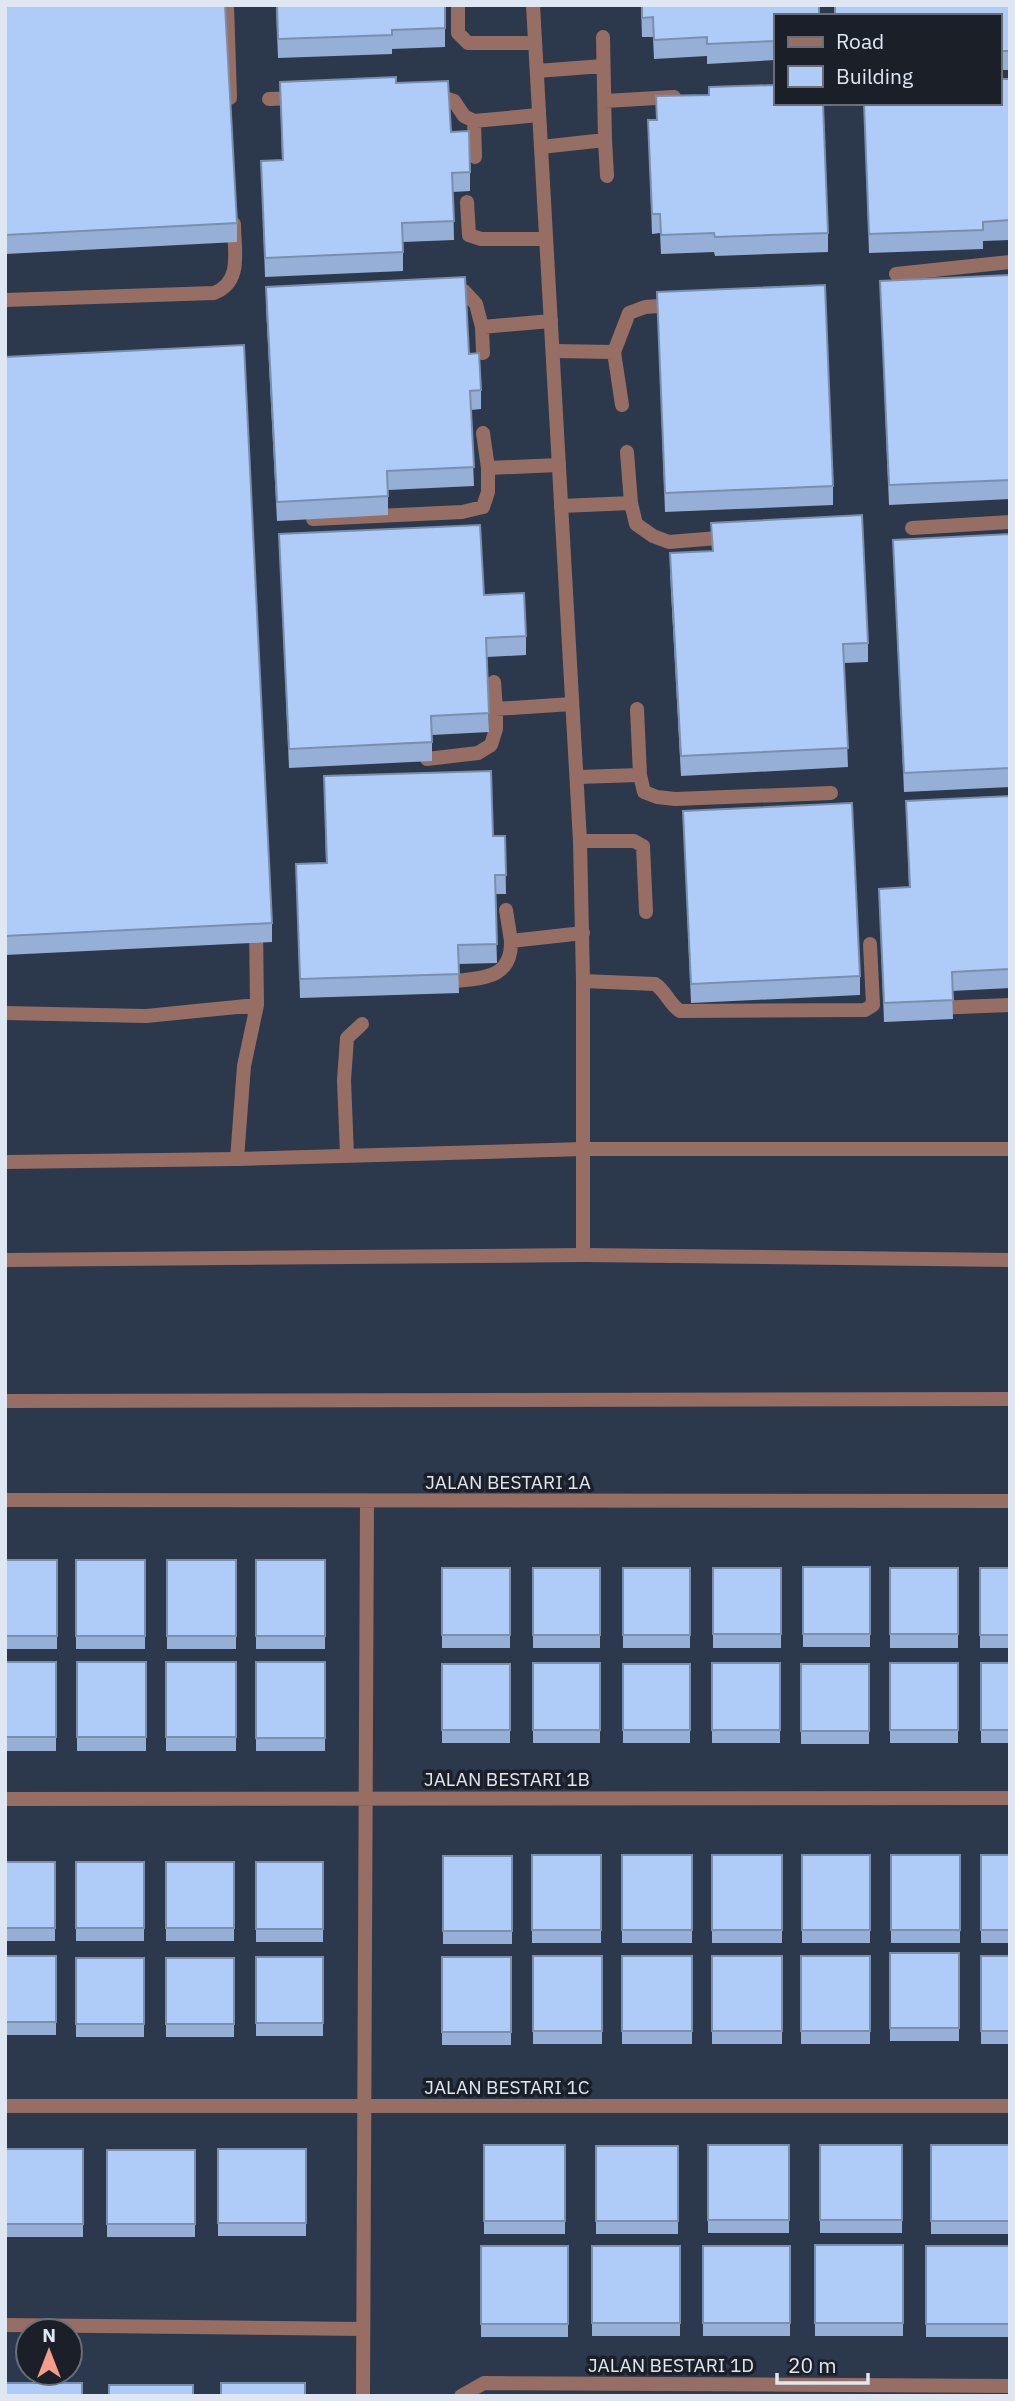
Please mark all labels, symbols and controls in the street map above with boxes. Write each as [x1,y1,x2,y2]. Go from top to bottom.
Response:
legend [774,14,1001,105]
text: Road [836,27,884,55]
text: Building [836,62,913,90]
street label: JALAN BESTARI 1A [425,1470,591,1494]
street label: JALAN BESTARI 1B [424,1767,590,1791]
street label: JALAN BESTARI 1C [424,2075,590,2099]
north arrow [14,2317,84,2387]
text: N [42,2323,56,2347]
scale bar [777,2342,868,2386]
text: 20 m [788,2351,837,2379]
street label: JALAN BESTARI 1D [588,2353,754,2377]

